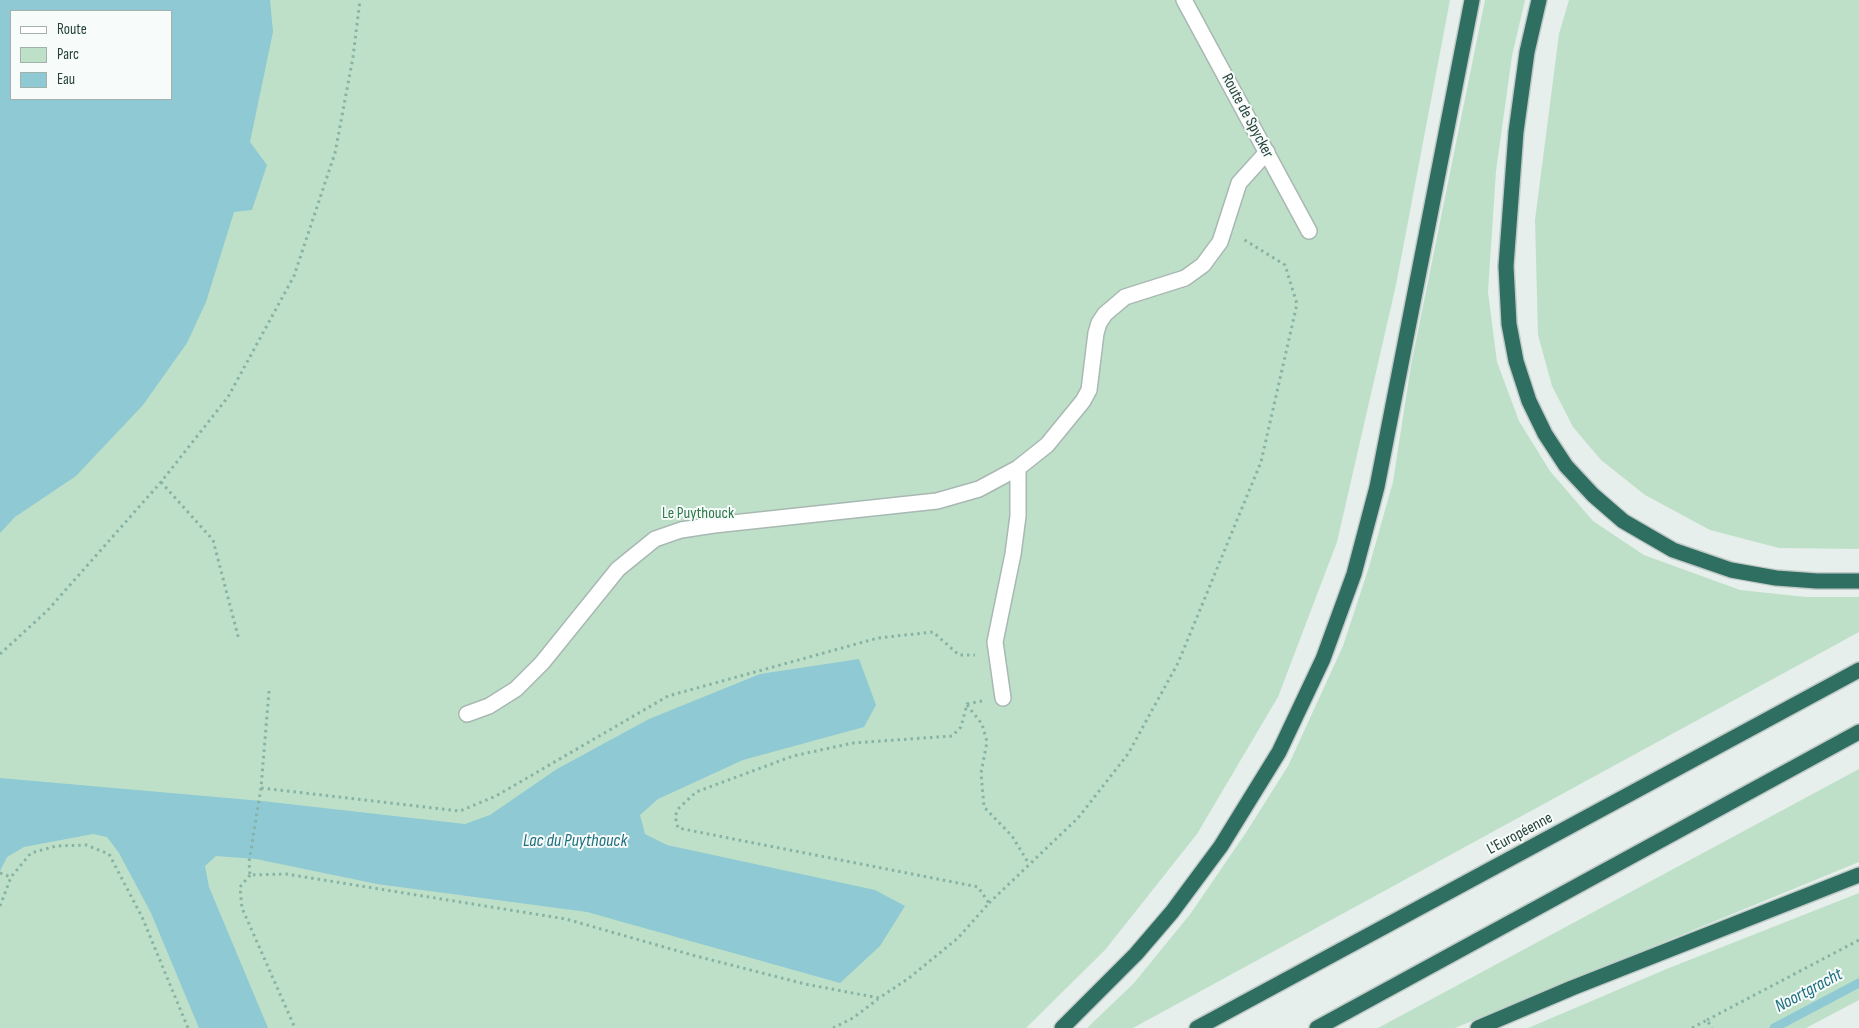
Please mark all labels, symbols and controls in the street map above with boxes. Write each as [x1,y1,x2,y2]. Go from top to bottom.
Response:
legend [10,10,172,100]
text: Route [57,20,87,39]
text: Parc [57,45,79,64]
text: Eau [57,70,75,89]
street label: Route de Spycker [1217,71,1277,161]
park label: Le Puythouck [662,504,734,524]
street label: L'Européenne [1484,809,1556,859]
water label: Lac du Puythouck [523,830,627,852]
water label: Noortgracht [1771,964,1847,1018]

